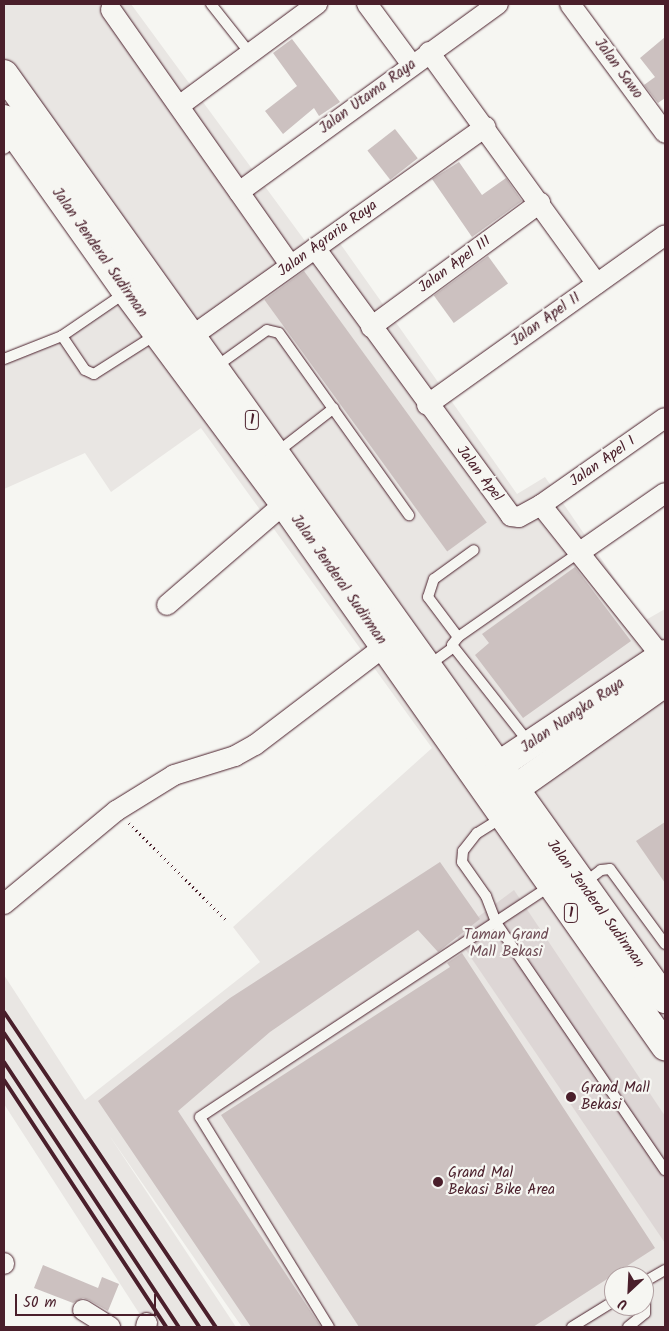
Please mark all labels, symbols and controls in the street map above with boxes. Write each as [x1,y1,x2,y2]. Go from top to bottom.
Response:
street label: Jalan Sawo [590,35,646,103]
street label: Jalan Utama Raya [316,56,420,138]
street label: Jalan Jenderal Sudirman [47,185,151,321]
street label: Jalan Agraria Raya [275,197,381,281]
street label: Jalan Apel III [415,233,495,297]
street label: Jalan Apel II [508,289,584,351]
road number: 1 [244,408,260,432]
street label: Jalan Apel I [567,433,639,491]
street label: Jalan Apel [452,442,506,506]
street label: Jalan Jenderal Sudirman [286,512,390,648]
street label: Jalan Nangka Raya [518,675,628,757]
street label: Jalan Jenderal Sudirman [542,836,648,972]
road number: 1 [564,901,578,924]
park label: Taman Grand Mall Bekasi [464,926,548,961]
place label: Grand Mall Bekasi [581,1079,650,1114]
marker: Grand Mall Bekasi [565,1091,577,1103]
place label: Grand Mal Bekasi Bike Area [448,1164,555,1199]
marker: Grand Mal Bekasi Bike Area [432,1176,444,1188]
north arrow [604,1266,654,1316]
scale bar [18,1284,159,1316]
text: 50 m [23,1291,57,1315]
text: U [615,1292,632,1315]

